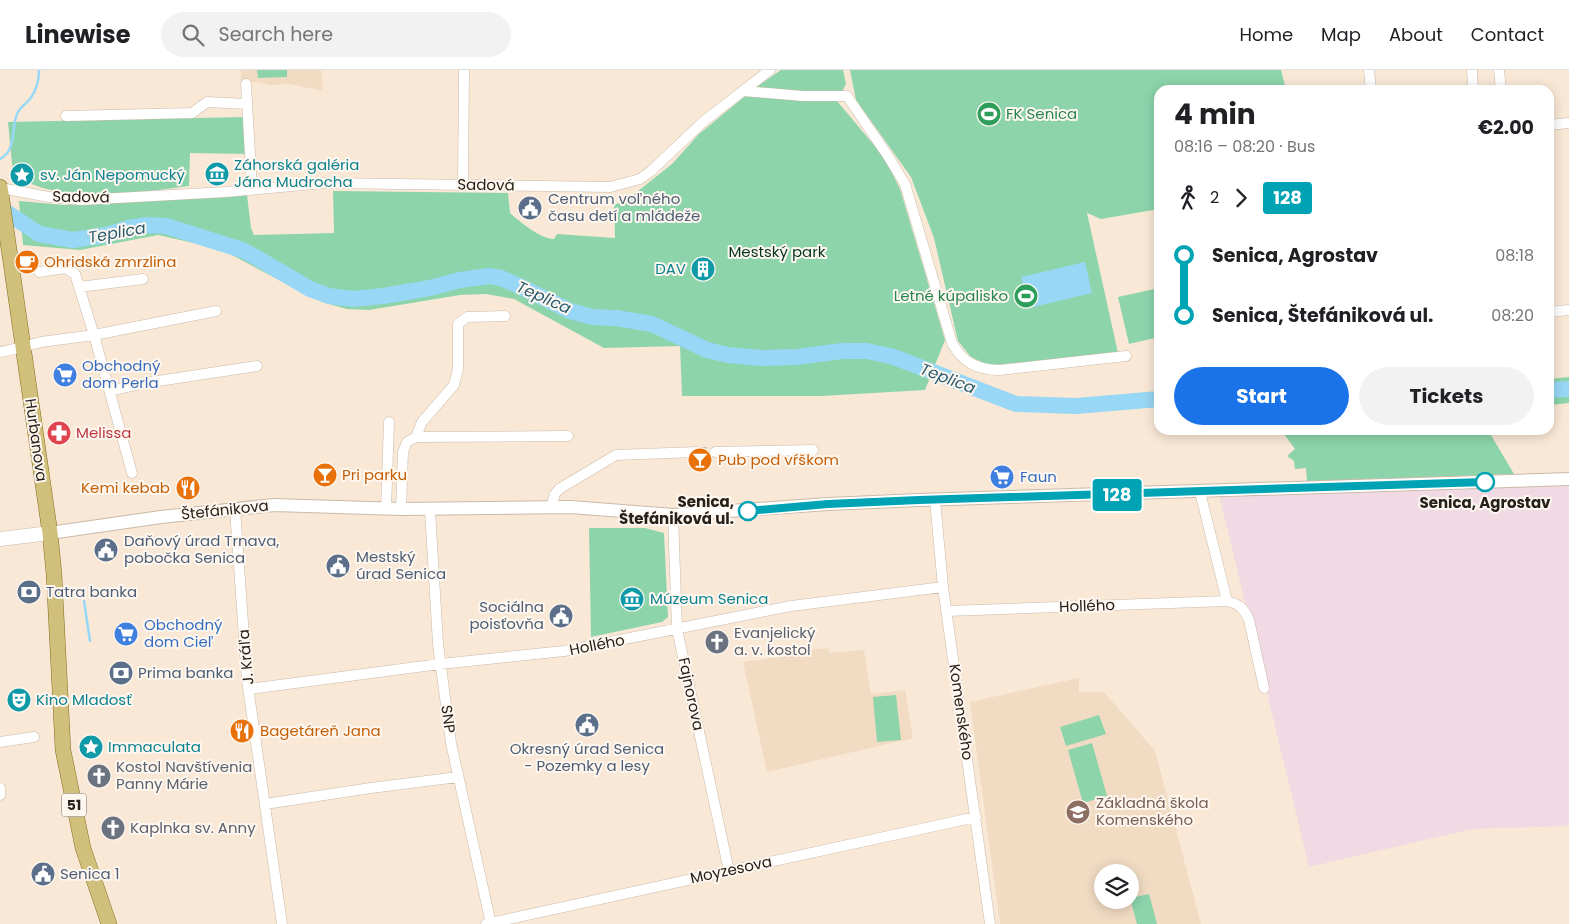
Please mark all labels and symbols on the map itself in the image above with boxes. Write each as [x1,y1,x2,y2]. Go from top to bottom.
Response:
sports icon: FK Senica [976,101,1002,127]
place label: FK Senica [1006,103,1077,124]
place label: Záhorská galéria Jána Mudrocha [234,154,359,192]
museum icon: Záhorská galéria Jána Mudrocha [204,161,230,187]
place icon: sv. Ján Nepomucký [9,162,35,188]
place label: sv. Ján Nepomucký [40,164,186,185]
street label: Sadová [457,174,515,195]
street label: Sadová [52,186,110,207]
place label: Centrum voľného času detí a mládeže [548,188,700,226]
public building icon: Centrum voľného času detí a mládeže [517,195,543,221]
water label: Teplica [87,216,148,249]
park label: Mestský park [728,241,826,262]
cafe icon: Ohridská zmrzlina [14,249,40,275]
place label: Ohridská zmrzlina [44,251,176,272]
building icon: DAV [690,256,716,282]
place label: DAV [655,258,686,279]
water label: Teplica [513,275,575,320]
sports icon: Letné kúpalisko [1013,283,1039,309]
place label: Letné kúpalisko [894,285,1008,306]
place label: Obchodný dom Perla [82,355,161,393]
water label: Teplica [917,357,979,400]
supermarket icon: Obchodný dom Perla [52,362,78,388]
street label: Hurbanova [20,397,53,483]
pharmacy icon: Melissa [46,420,72,446]
place label: Melissa [76,422,131,443]
bar icon: Pub pod vŕškom [687,447,713,473]
place label: Pub pod vŕškom [718,449,839,470]
bar icon: Pri parku [312,462,338,488]
place label: Pri parku [342,464,407,485]
supermarket icon: Faun [989,464,1015,490]
place label: Faun [1020,466,1057,487]
marker: Senica, Agrostav [1475,472,1495,492]
restaurant icon: Kemi kebab [175,475,201,501]
place label: Kemi kebab [81,477,170,498]
line badge: 128 [1088,479,1146,511]
place label: Senica, Štefániková ul. [619,491,734,529]
place label: Senica, Agrostav [1420,492,1551,513]
street label: Štefánikova [180,494,270,525]
marker: Senica, Štefániková ul. [738,501,758,521]
place label: Daňový úrad Trnava, pobočka Senica [124,530,279,568]
public building icon: Daňový úrad Trnava, pobočka Senica [93,537,119,563]
place label: Mestský úrad Senica [356,546,446,584]
public building icon: Mestský úrad Senica [325,553,351,579]
bank icon: Tatra banka [16,579,42,605]
place label: Tatra banka [46,581,137,602]
museum icon: Múzeum Senica [619,586,645,612]
place label: Múzeum Senica [650,588,768,609]
street label: Hollého [1059,594,1115,617]
place label: Sociálna poisťovňa [469,596,544,634]
public building icon: Sociálna poisťovňa [548,603,574,629]
place label: Obchodný dom Cieľ [144,614,223,652]
supermarket icon: Obchodný dom Cieľ [113,621,139,647]
place label: Evanjelický a. v. kostol [734,622,816,660]
street label: J. Kráľa [233,628,258,686]
street label: Hollého [567,629,626,660]
church icon: Evanjelický a. v. kostol [704,629,730,655]
street label: Fajnorova [673,655,709,732]
bank icon: Prima banka [108,660,134,686]
place label: Prima banka [138,662,233,683]
street label: Komenského [944,662,979,761]
theatre icon: Kino Mladosť [6,687,32,713]
place label: Kino Mladosť [36,689,132,710]
street label: SNP [436,704,461,734]
public building icon: Okresný úrad Senica - Pozemky a lesy [574,712,600,738]
restaurant icon: Bagetáreň Jana [229,718,255,744]
place label: Bagetáreň Jana [260,720,381,741]
place icon: Immaculata [78,734,104,760]
place label: Immaculata [108,736,201,757]
place label: Okresný úrad Senica - Pozemky a lesy [510,738,664,776]
place label: Kostol Navštívenia Panny Márie [116,756,252,794]
church icon: Kostol Navštívenia Panny Márie [86,763,112,789]
place label: Základná škola Komenského [1096,792,1209,830]
road number: 51 [62,794,86,816]
school or university icon: Základná škola Komenského [1065,799,1091,825]
church icon: Kaplnka sv. Anny [100,815,126,841]
place label: Kaplnka sv. Anny [130,817,256,838]
street label: Moyzesova [688,851,774,888]
public building icon: Senica 1 [30,861,56,887]
place label: Senica 1 [60,863,119,884]

